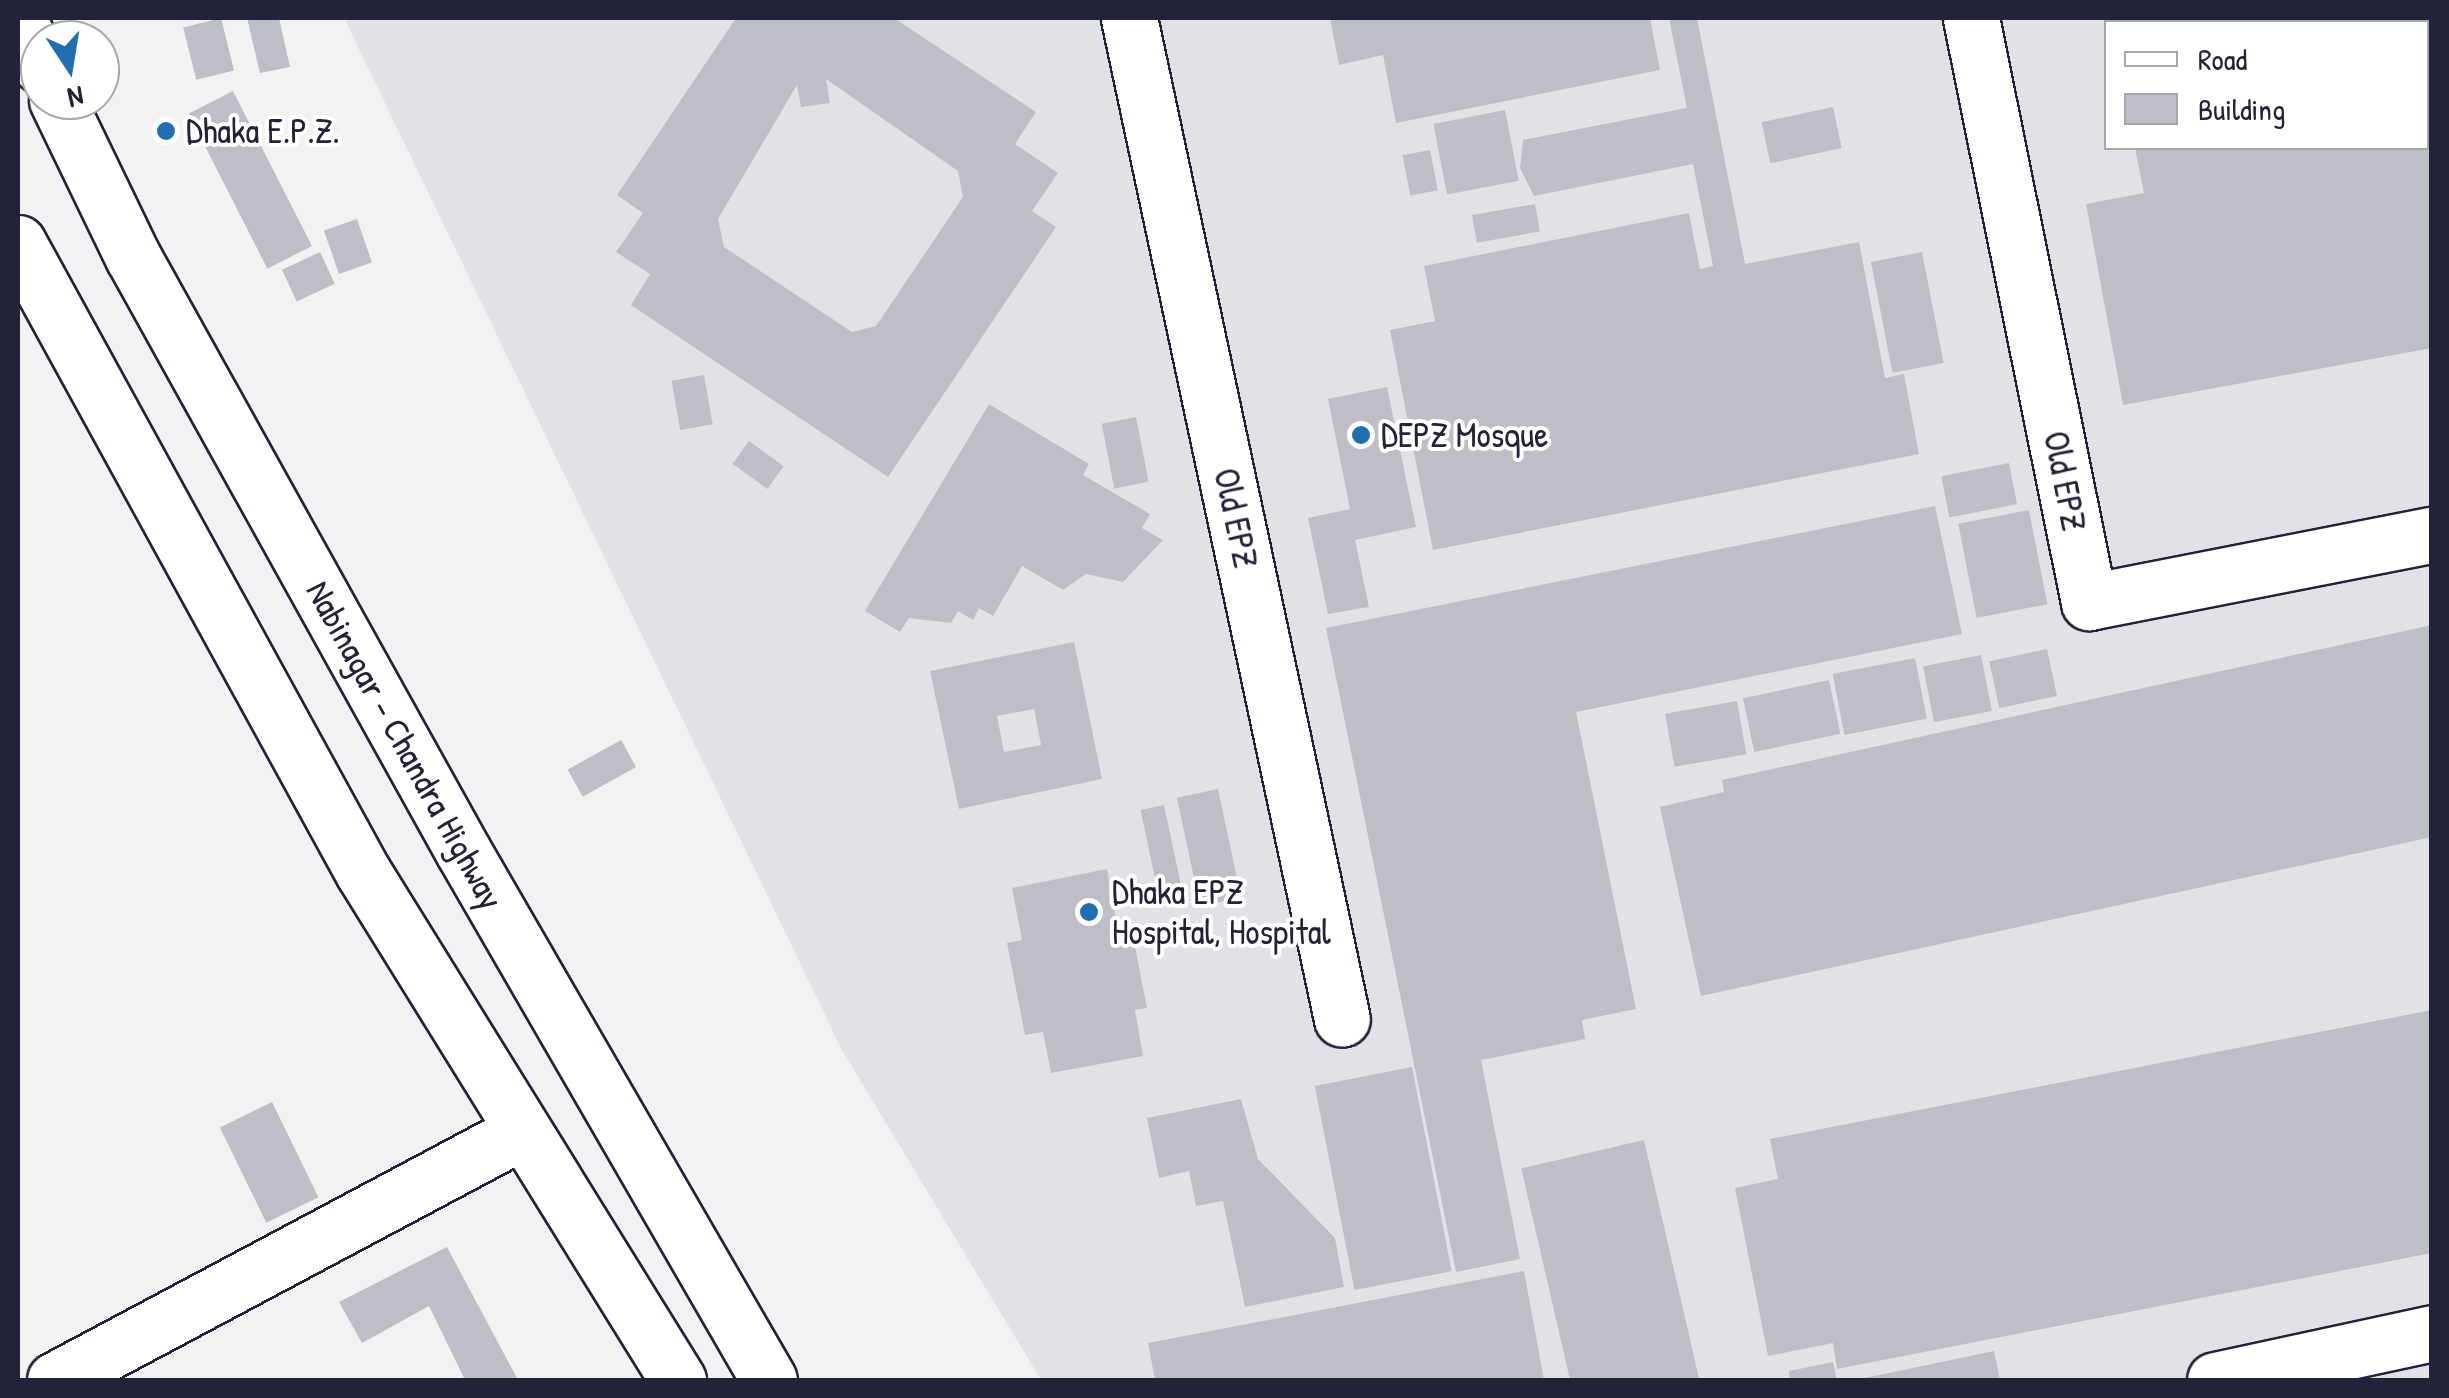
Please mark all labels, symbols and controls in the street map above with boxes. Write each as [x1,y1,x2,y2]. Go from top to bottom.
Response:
north arrow [20,20,120,120]
legend [2104,20,2429,150]
text: Road [2198,39,2247,79]
text: N [65,77,87,118]
text: Building [2198,89,2285,129]
place label: Dhaka E.P.Z. [186,110,340,152]
marker: Dhaka E.P.Z. [155,120,177,142]
place label: DEPZ Mosque [1381,414,1548,456]
marker: DEPZ Mosque [1350,424,1372,446]
street label: Old EPZ [2035,428,2095,534]
street label: Old EPZ [1205,464,1267,572]
street label: Nabinagar - Chandra Highway [297,574,513,916]
place label: Dhaka EPZ Hospital, Hospital [1112,871,1331,953]
marker: Dhaka EPZ Hospital, Hospital [1076,899,1102,925]

